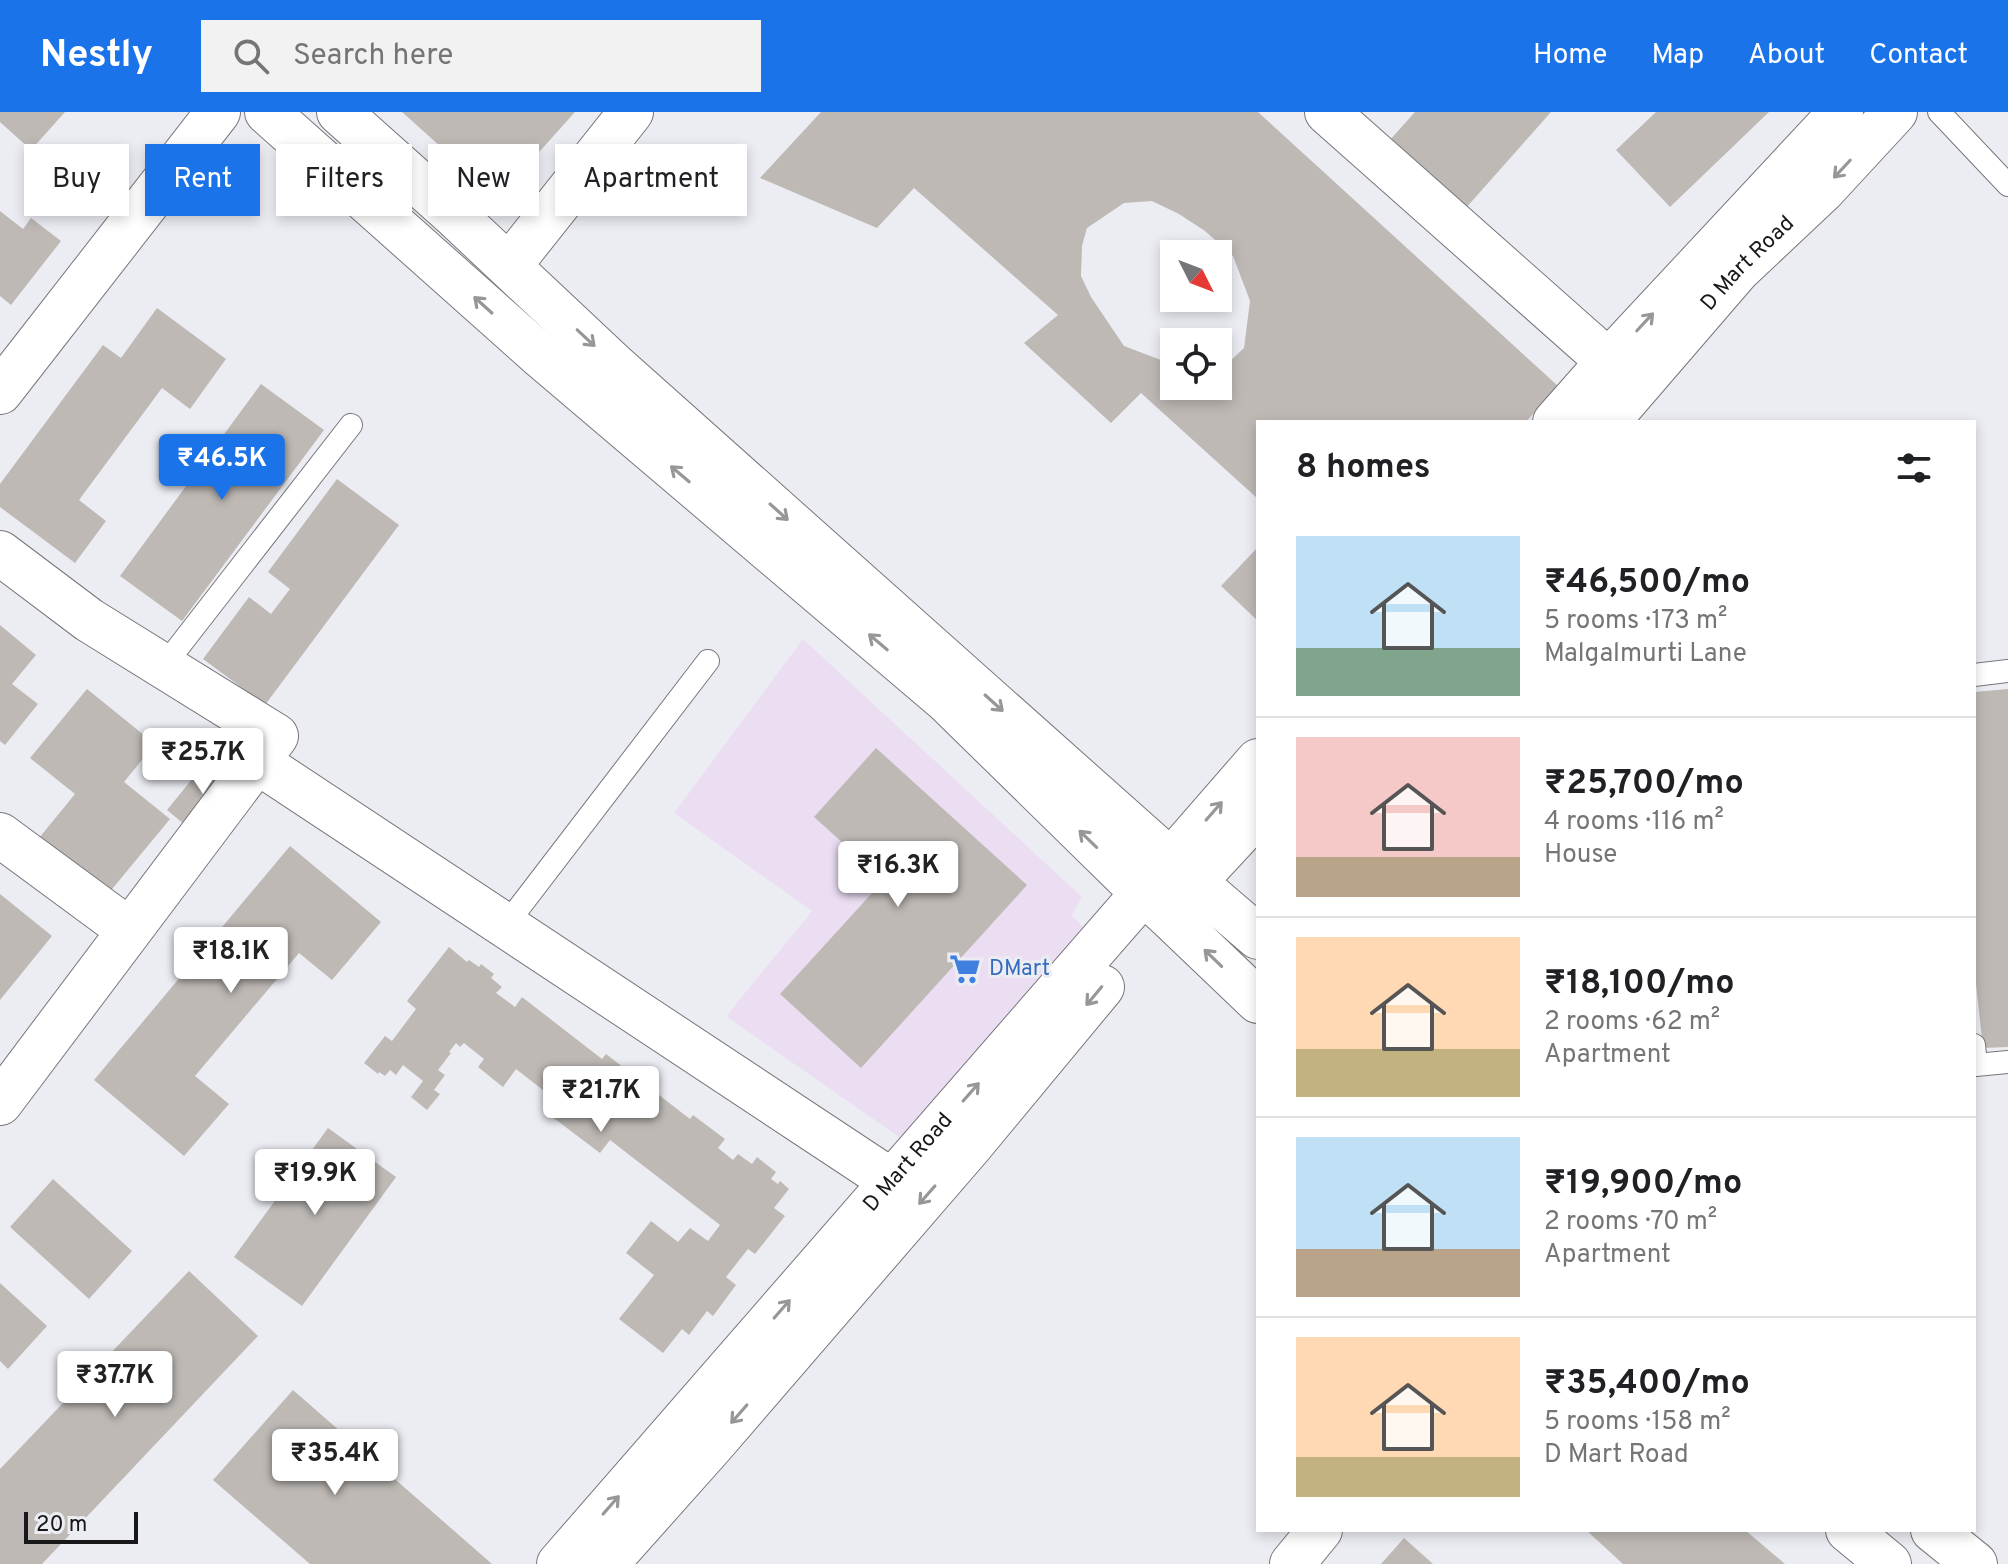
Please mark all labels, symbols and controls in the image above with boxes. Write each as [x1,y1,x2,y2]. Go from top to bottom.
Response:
search box [201,20,761,92]
text: Nestly [40,32,153,81]
icon: search [229,34,273,78]
text: Search here [293,38,453,75]
text: Home [1533,38,1607,74]
text: Map [1651,38,1704,74]
text: About [1748,38,1825,74]
text: Contact [1869,38,1968,74]
chip: Buy [24,144,129,216]
chip: Rent [145,144,260,216]
chip: Filters [276,144,412,216]
chip: New [428,144,539,216]
chip: Apartment [555,144,747,216]
one-way arrow [1834,159,1852,179]
street label: D Mart Road [1695,210,1800,317]
north arrow [1160,240,1232,312]
map controls [1160,240,1232,400]
one-way arrow [474,296,494,314]
one-way arrow [1635,313,1653,333]
button: locate [1160,328,1232,400]
one-way arrow [576,329,596,348]
pin: ₹46.5K [157,434,287,502]
text: ₹46.5K [177,443,267,476]
icon: filters [1892,446,1936,490]
text: 8 homes [1296,447,1430,490]
one-way arrow [670,465,691,483]
one-way arrow [769,503,789,521]
text: ₹46,500/mo [1544,562,1750,605]
icon: home [1360,568,1456,664]
text: 5 rooms · 173 m² [1544,605,1727,638]
one-way arrow [869,633,889,651]
text: Malgalmurti Lane [1544,638,1747,671]
one-way arrow [984,694,1004,712]
pin: ₹25.7K [138,728,268,796]
text: ₹25.7K [160,737,246,770]
text: ₹25,700/mo [1544,763,1744,806]
icon: home [1360,769,1456,865]
one-way arrow [1205,801,1223,821]
text: 4 rooms · 116 m² [1544,806,1724,839]
one-way arrow [1078,830,1098,849]
text: House [1544,839,1617,872]
pin: ₹16.3K [833,841,963,909]
text: ₹16.3K [856,850,940,883]
pin: ₹18.1K [166,927,296,995]
text: ₹18.1K [192,936,270,969]
one-way arrow [1203,949,1223,968]
supermarket icon: DMart [948,952,982,986]
place label: DMart [989,956,1050,983]
text: ₹18,100/mo [1544,963,1735,1006]
icon: home [1360,969,1456,1065]
one-way arrow [1085,986,1103,1006]
text: 2 rooms · 62 m² [1544,1006,1720,1039]
text: Apartment [1544,1039,1671,1072]
pin: ₹21.7K [536,1066,666,1134]
text: ₹21.7K [561,1075,641,1108]
one-way arrow [962,1083,980,1103]
street label: D Mart Road [858,1108,959,1218]
pin: ₹19.9K [250,1149,380,1217]
text: ₹19.9K [273,1158,357,1191]
text: ₹19,900/mo [1544,1163,1742,1206]
icon: home [1360,1169,1456,1265]
one-way arrow [918,1185,936,1205]
text: 2 rooms · 70 m² [1544,1206,1717,1239]
text: Apartment [1544,1239,1671,1272]
one-way arrow [773,1300,791,1320]
pin: ₹37.7K [50,1351,180,1419]
text: ₹37.7K [75,1360,155,1393]
text: ₹35,400/mo [1544,1363,1750,1406]
icon: home [1360,1369,1456,1465]
one-way arrow [730,1403,748,1423]
text: 5 rooms · 158 m² [1544,1406,1731,1439]
pin: ₹35.4K [270,1429,400,1497]
text: ₹35.4K [290,1438,380,1471]
text: D Mart Road [1544,1439,1689,1472]
one-way arrow [602,1496,620,1516]
scale bar [24,1508,138,1544]
text: 20 m [36,1512,87,1539]

